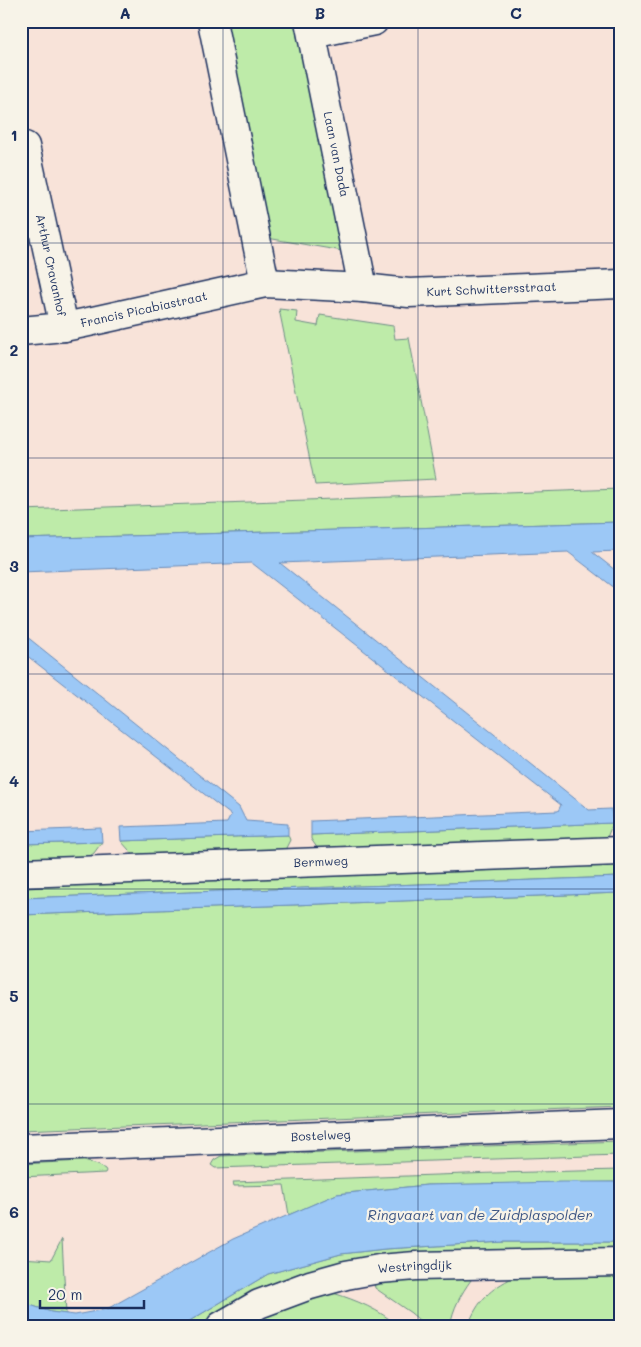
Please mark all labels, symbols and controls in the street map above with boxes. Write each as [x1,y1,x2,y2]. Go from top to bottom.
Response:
text: A [119,2,131,23]
text: B [315,2,325,23]
text: C [510,2,522,23]
street label: Laan van Dada [320,110,353,198]
text: 1 [10,124,18,145]
street label: Arthur Cravanhof [33,213,71,318]
street label: Kurt Schwittersstraat [426,278,557,299]
street label: Francis Picabiastraat [79,287,209,331]
text: 2 [10,339,19,360]
text: 3 [9,555,19,576]
text: 4 [9,770,19,791]
street label: Bermweg [293,852,348,870]
text: 5 [9,985,19,1006]
street label: Bostelweg [290,1126,351,1144]
text: 6 [9,1201,19,1222]
water label: Ringvaart van de Zuidplaspolder [368,1205,592,1224]
street label: Westringdijk [377,1256,452,1276]
scale bar [40,1277,144,1309]
text: 20 m [48,1284,82,1304]

